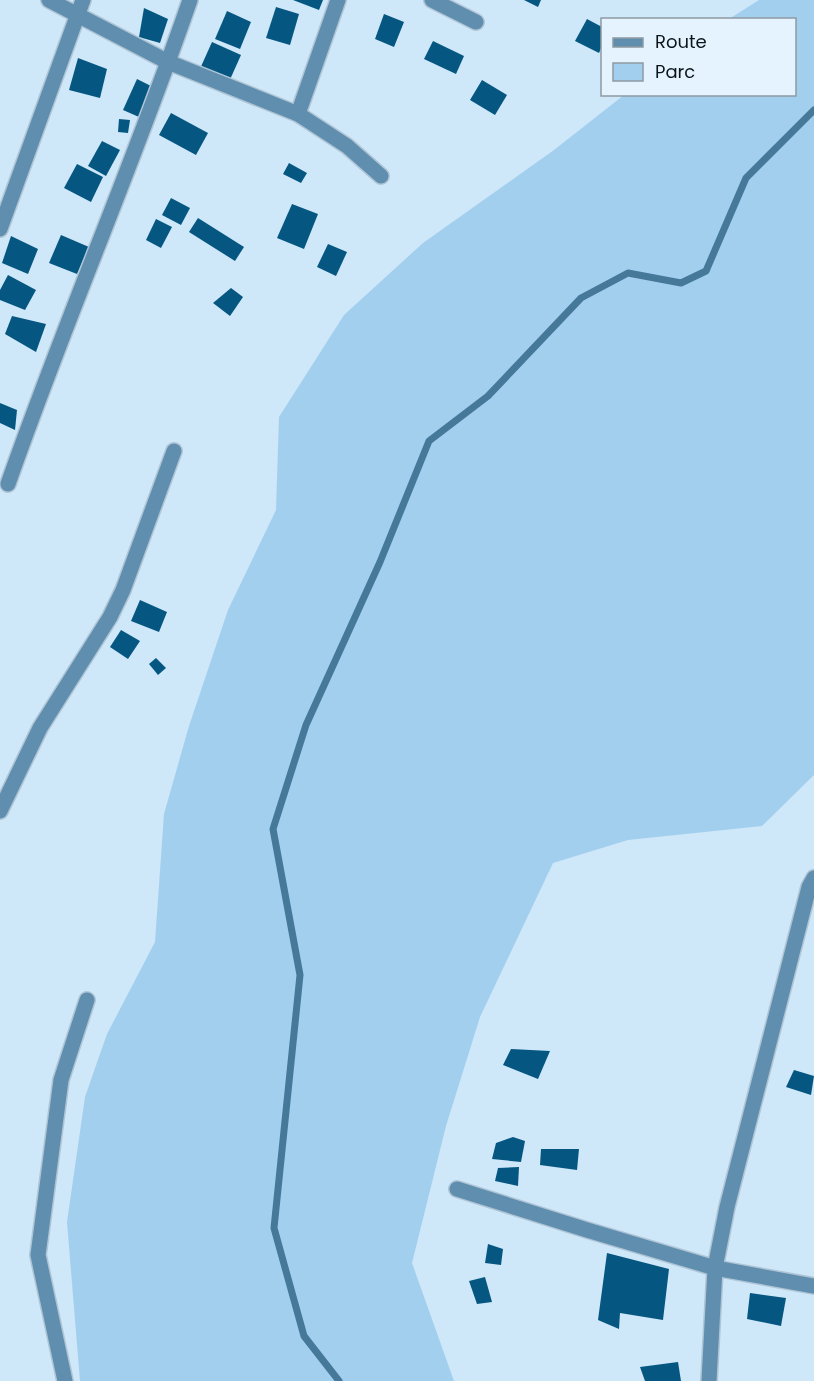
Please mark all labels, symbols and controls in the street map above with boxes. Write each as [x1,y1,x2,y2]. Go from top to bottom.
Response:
legend [601,18,796,96]
text: Route [655,29,707,54]
text: Parc [655,59,695,84]

